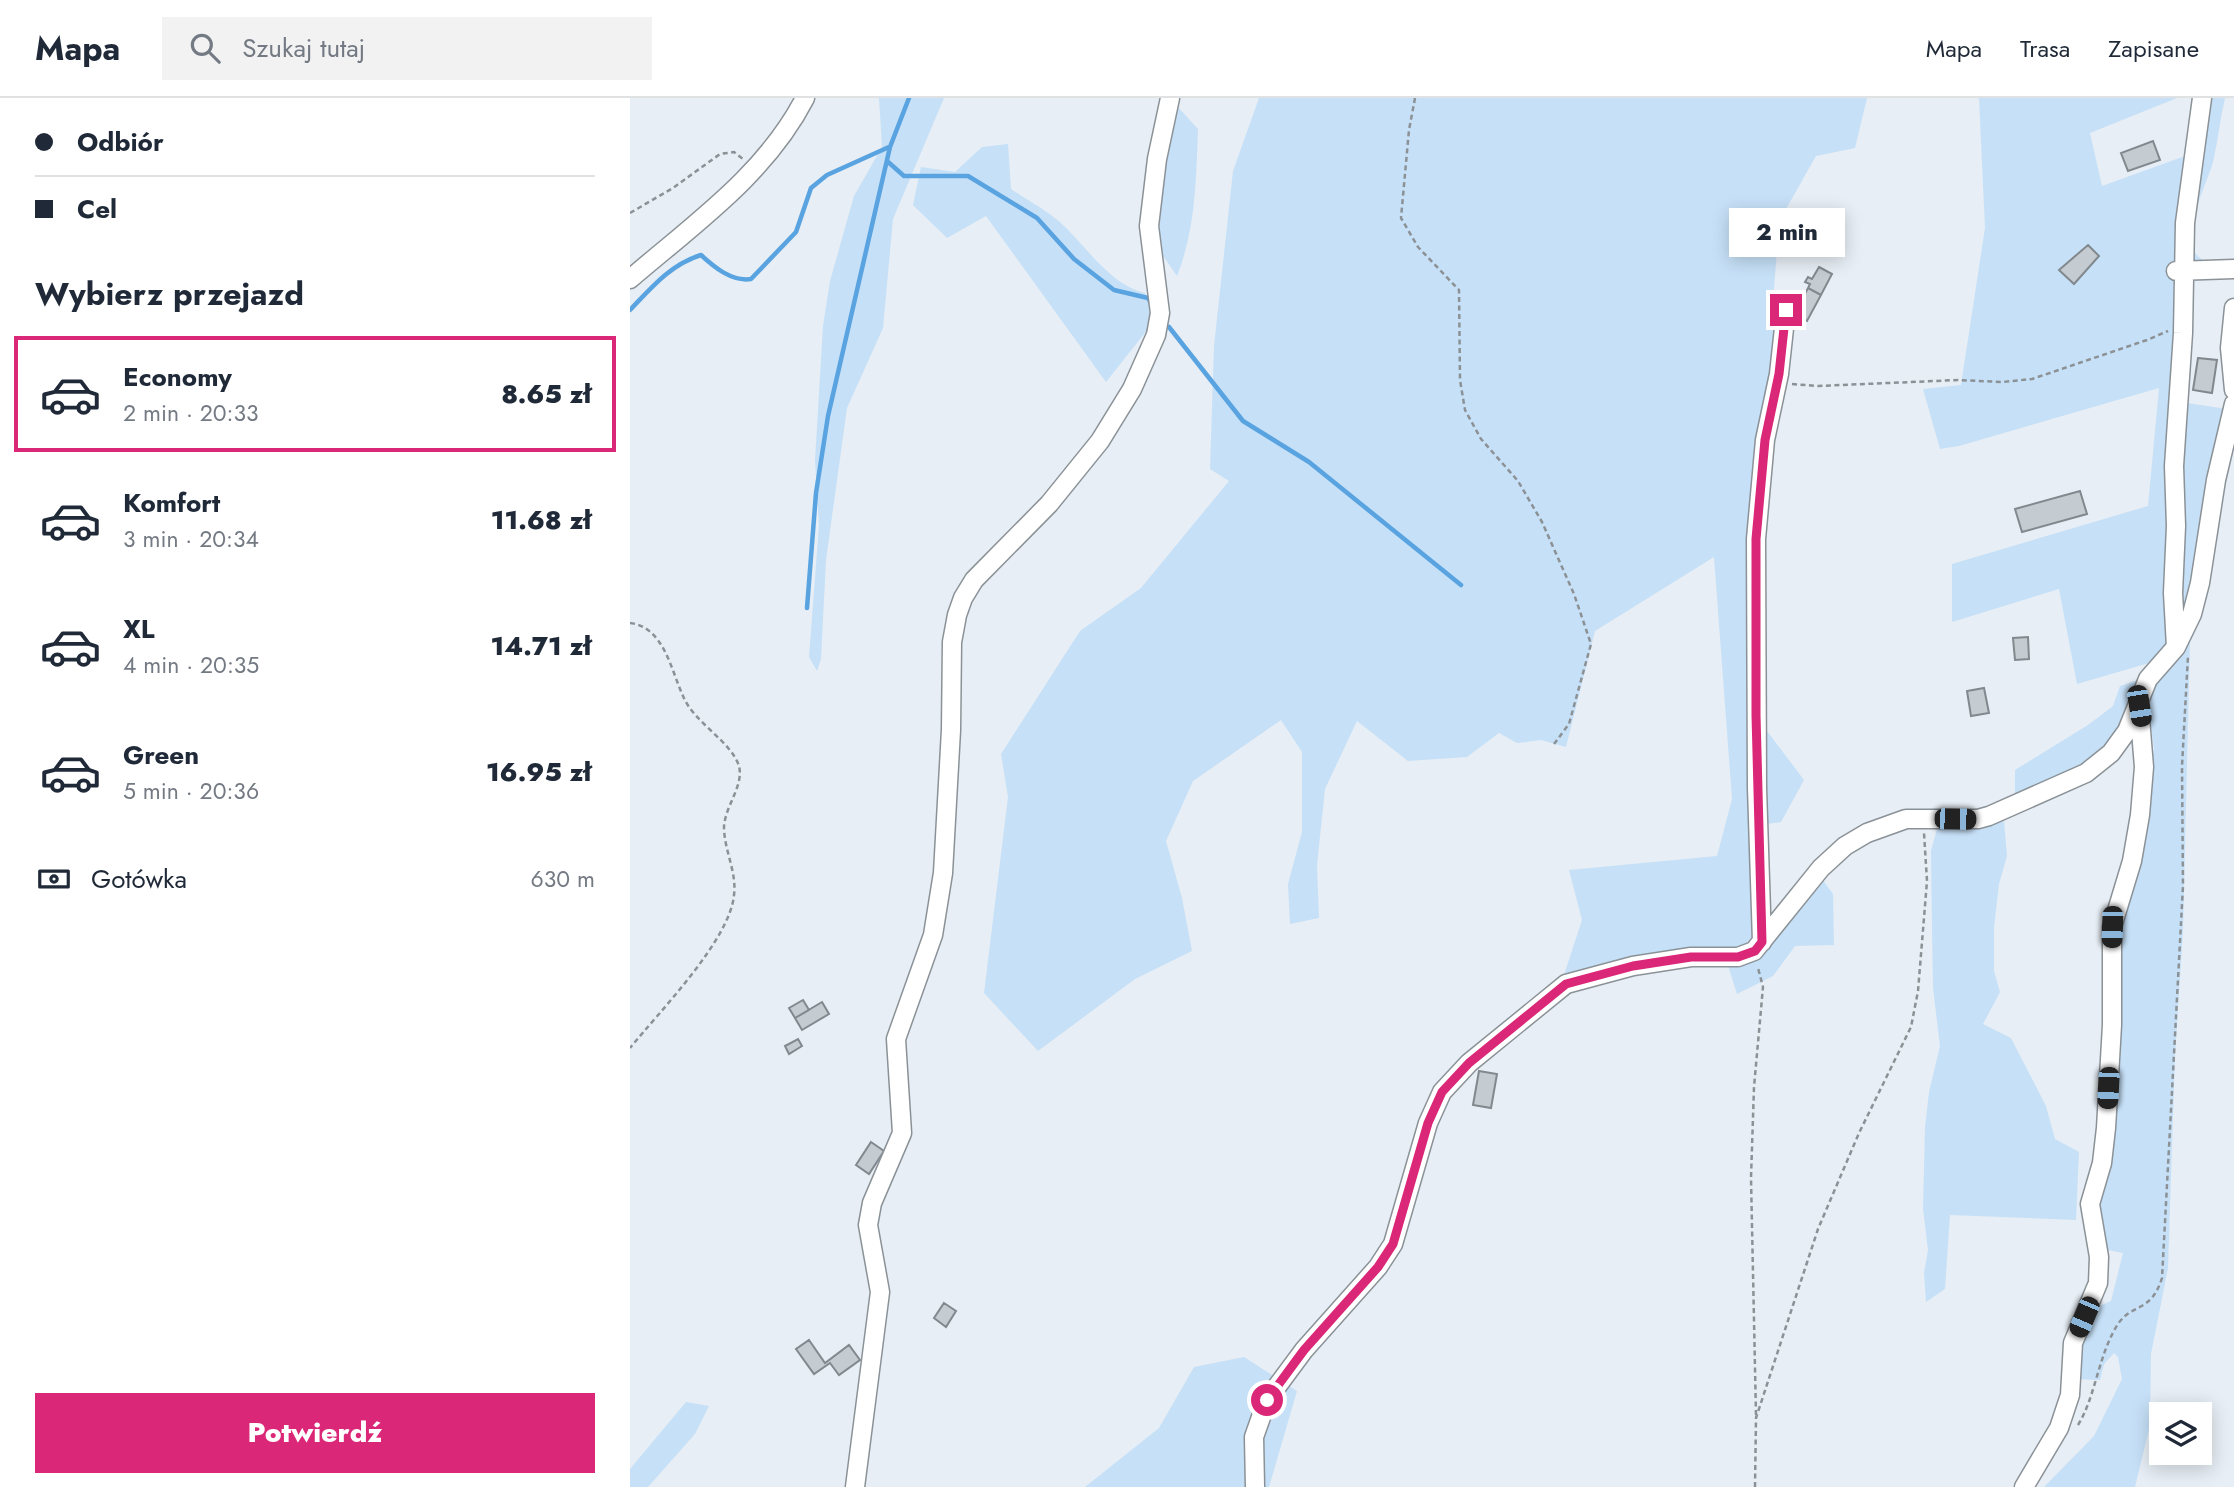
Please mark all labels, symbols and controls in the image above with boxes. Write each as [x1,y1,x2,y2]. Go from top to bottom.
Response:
search box [162,17,652,80]
text: Mapa [35,25,120,72]
icon: search [186,29,224,67]
text: Szukaj tutaj [242,29,365,67]
text: Mapa [1926,31,1982,66]
text: Trasa [2020,31,2070,66]
text: Zapisane [2108,31,2199,66]
text: Odbiór [77,123,164,161]
text: Cel [77,190,117,228]
callout: 2 min [1728,208,1844,258]
text: 2 min [1756,215,1818,249]
text: Wybierz przejazd [35,271,304,317]
route end [1770,294,1802,326]
text: Economy [123,358,232,396]
icon: car [39,363,102,426]
text: 8.65 zł [501,375,591,413]
text: 2 min · 20:33 [123,396,259,430]
text: Komfort [123,484,220,522]
icon: car [39,489,102,552]
text: 11.68 zł [491,501,591,539]
text: 3 min · 20:34 [123,522,259,556]
text: XL [123,610,155,648]
icon: car [39,615,102,678]
text: 14.71 zł [491,627,591,665]
text: 4 min · 20:35 [123,648,259,682]
car [2126,684,2153,728]
text: Green [123,736,199,774]
icon: car [39,741,102,804]
text: 16.95 zł [486,753,591,791]
text: 5 min · 20:36 [123,774,259,808]
car [1934,808,1977,830]
icon: cash [35,860,73,898]
text: Gotówka [91,860,187,898]
text: 630 m [531,862,595,896]
car [2101,906,2124,948]
car [2097,1066,2120,1110]
car [2067,1294,2102,1340]
route start [1251,1384,1283,1416]
button: Potwierdź [35,1393,595,1473]
map controls [2149,1402,2212,1465]
button: layers [2149,1402,2212,1465]

